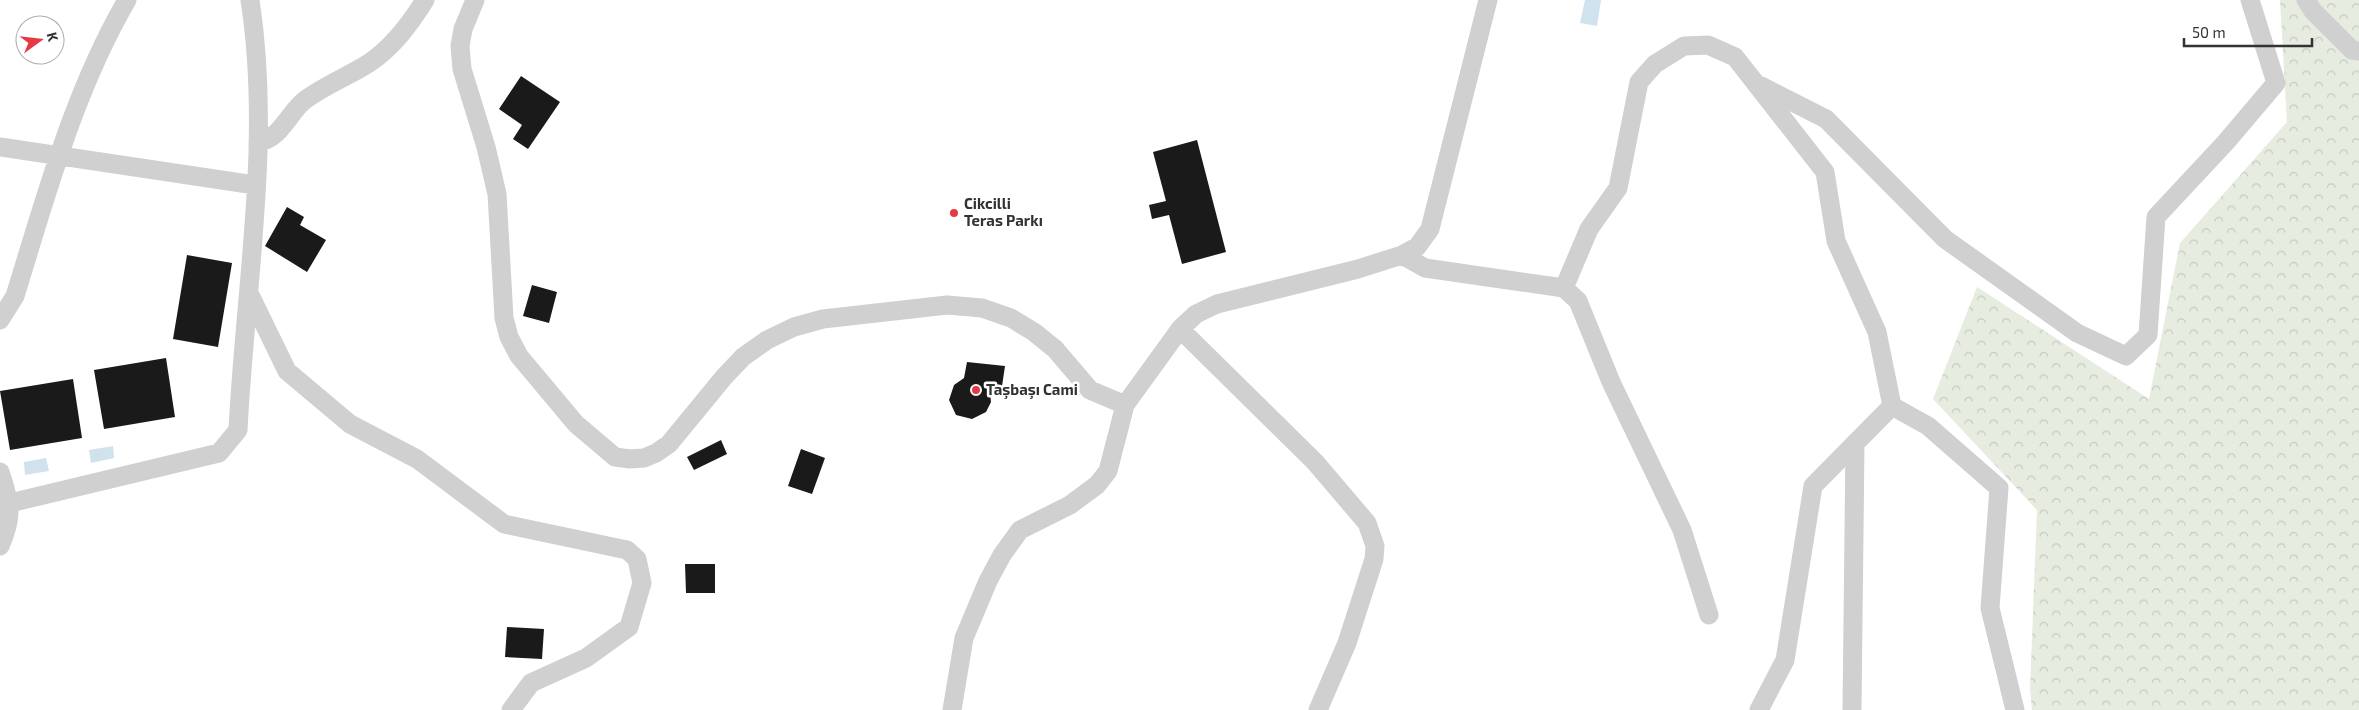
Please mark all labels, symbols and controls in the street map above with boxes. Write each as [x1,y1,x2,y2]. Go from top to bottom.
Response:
north arrow [15,15,65,65]
scale bar [2184,15,2312,47]
text: 50 m [2192,23,2226,41]
text: K [44,30,62,43]
place label: Cikcilli Teras Parkı [964,194,1043,229]
marker: Cikcilli Teras Parkı [948,207,960,219]
place label: Taşbaşı Cami [986,380,1078,400]
marker: Taşbaşı Cami [970,384,982,396]

